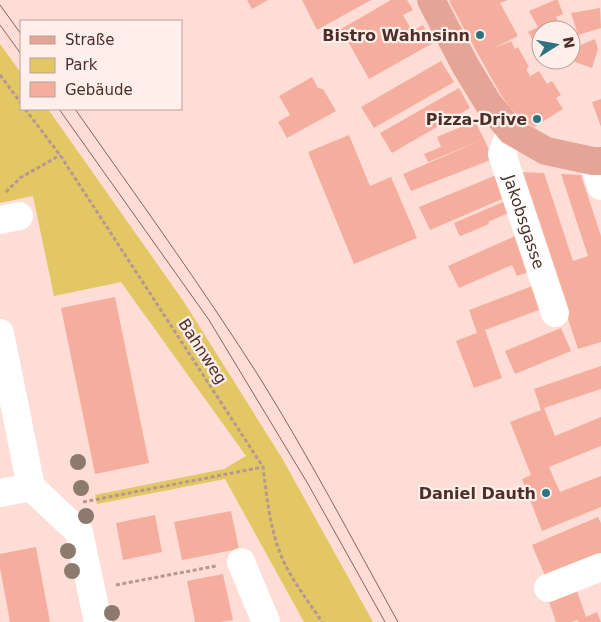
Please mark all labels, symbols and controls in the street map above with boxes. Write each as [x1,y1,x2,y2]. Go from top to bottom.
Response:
legend [20,20,182,110]
north arrow [531,20,581,70]
place label: Bistro Wahnsinn [322,26,470,45]
marker: Bistro Wahnsinn [474,29,486,41]
text: Straße [65,31,114,49]
text: N [560,35,578,50]
text: Park [65,56,98,74]
text: Gebäude [65,81,133,99]
place label: Pizza-Drive [426,110,527,129]
marker: Pizza-Drive [531,113,543,125]
street label: Jakobsgasse [499,171,549,271]
street label: Bahnweg [174,315,231,388]
place label: Daniel Dauth [419,484,536,503]
marker: Daniel Dauth [540,487,552,499]

